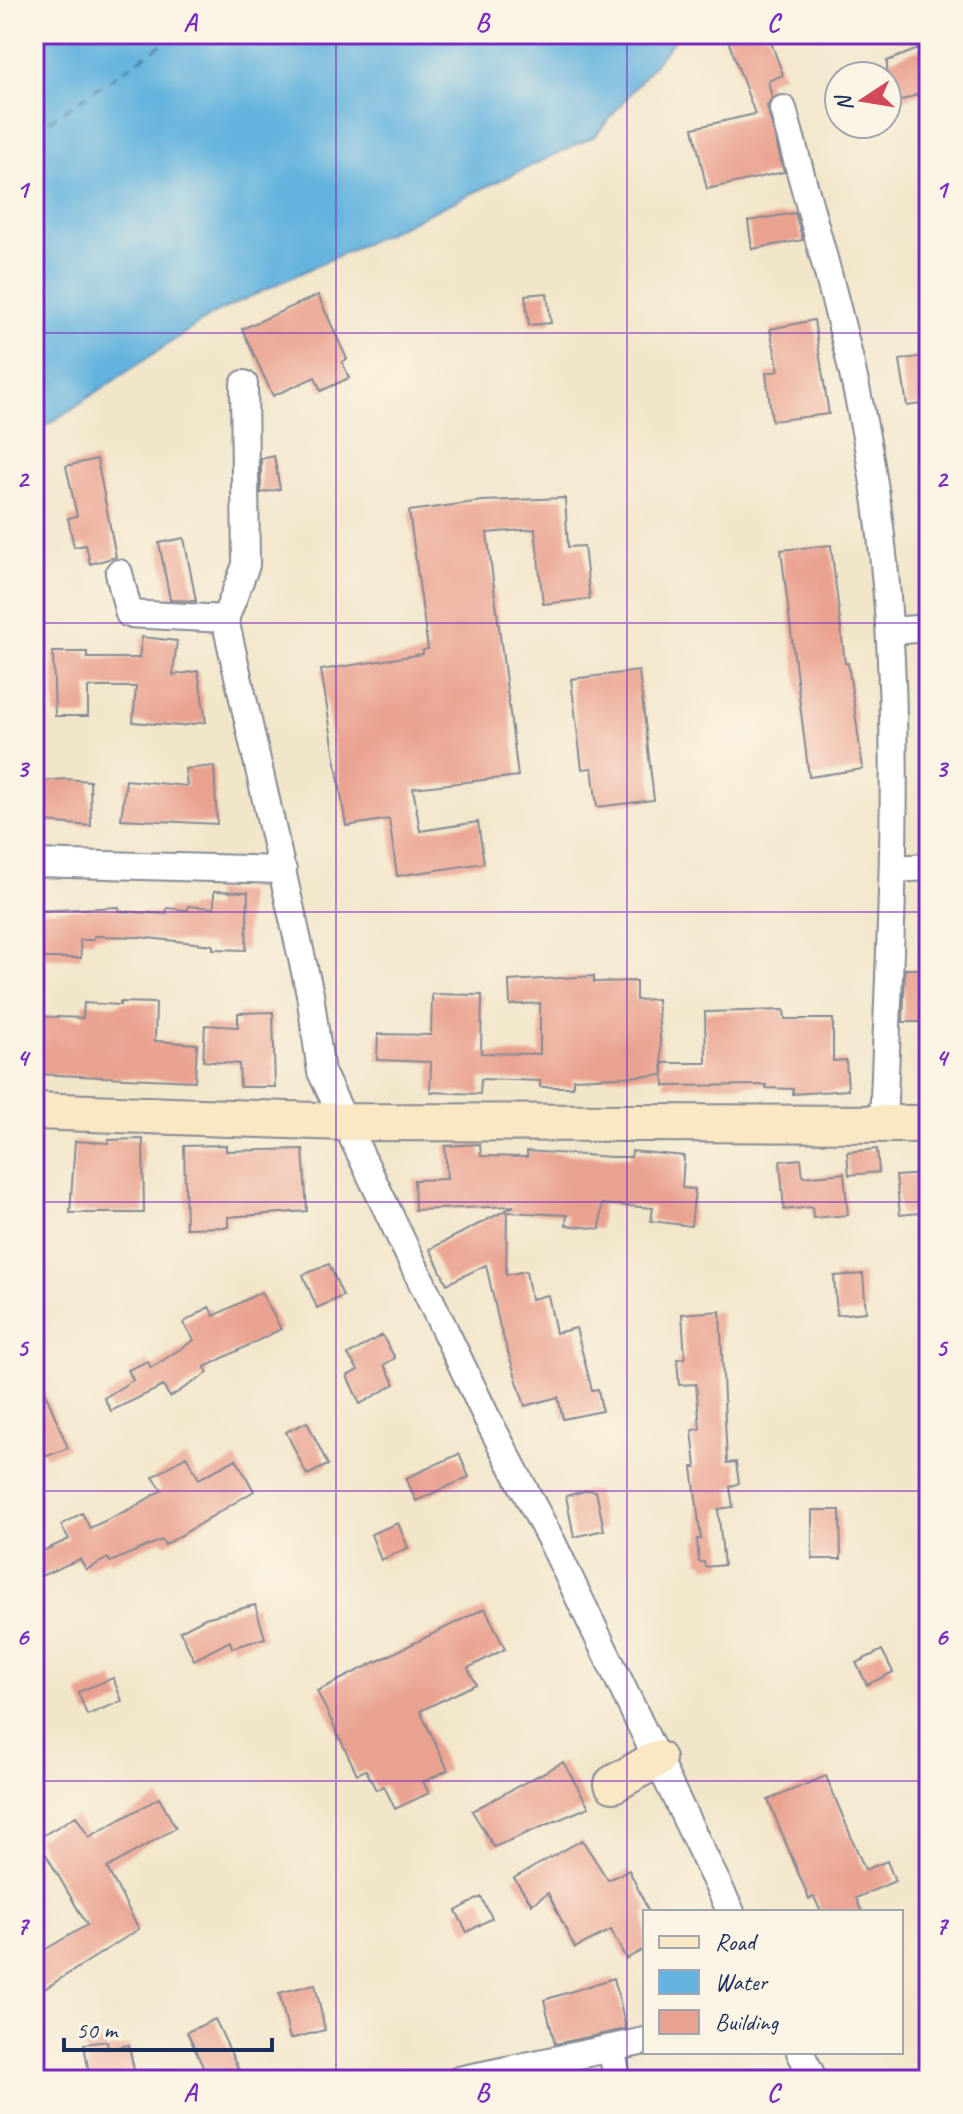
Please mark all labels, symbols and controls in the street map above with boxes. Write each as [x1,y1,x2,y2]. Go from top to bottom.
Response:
text: A [183,6,198,39]
text: B [475,6,491,39]
text: C [767,6,783,39]
north arrow [823,60,903,140]
text: N [829,91,860,114]
text: 1 [16,173,31,206]
text: 1 [935,173,950,206]
text: 2 [16,462,30,495]
text: 2 [935,462,949,495]
text: 3 [16,752,30,785]
text: 3 [935,752,949,785]
text: 4 [16,1041,31,1074]
text: 4 [935,1041,950,1074]
text: 5 [16,1331,30,1364]
text: 5 [935,1331,949,1364]
text: 6 [16,1620,30,1653]
text: 6 [935,1620,949,1653]
text: 7 [16,1909,30,1942]
text: 7 [935,1909,949,1942]
legend [643,1910,903,2054]
text: Road [715,1927,759,1957]
text: Water [715,1967,770,1997]
scale bar [64,2002,272,2052]
text: Building [715,2007,780,2037]
text: 50 m [76,2015,119,2045]
text: A [183,2076,198,2109]
text: B [475,2076,491,2109]
text: C [767,2076,783,2109]

